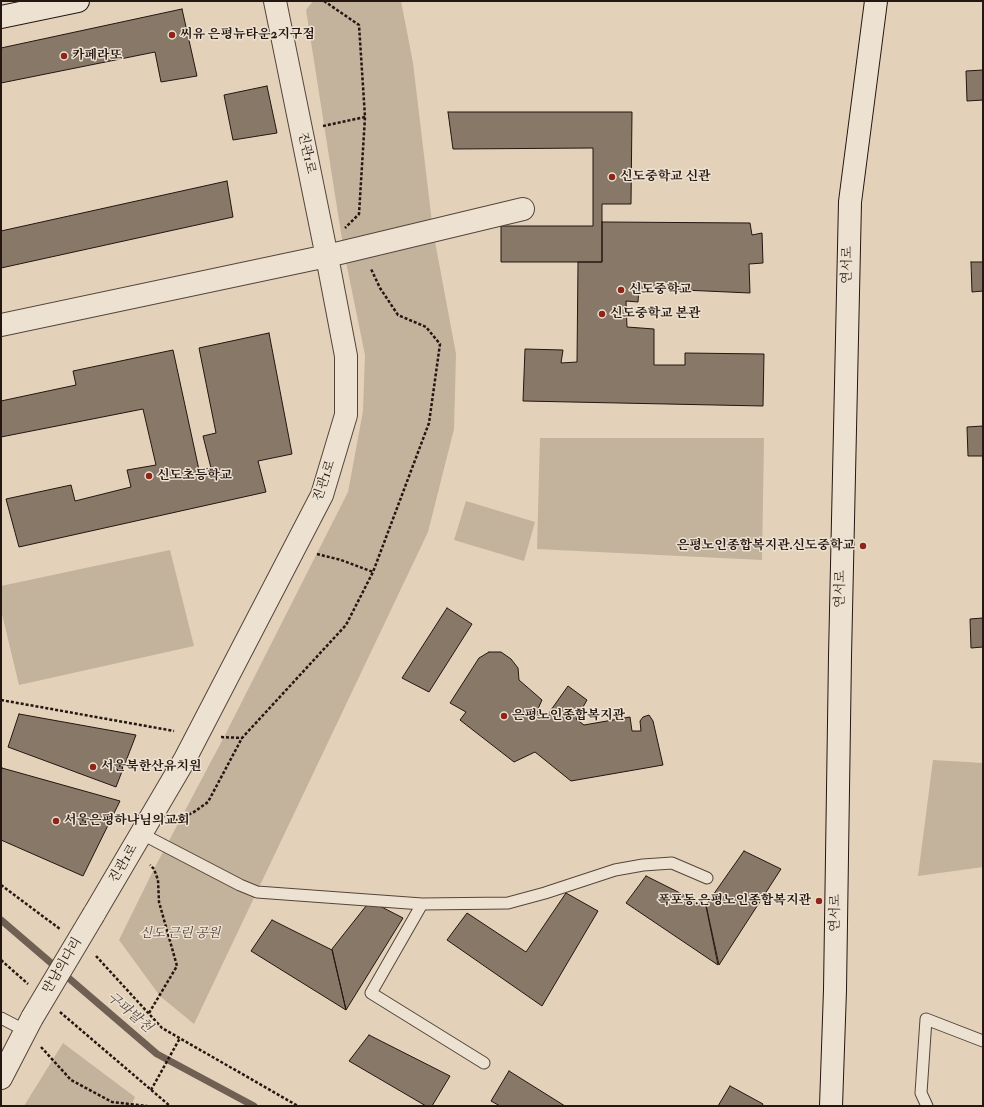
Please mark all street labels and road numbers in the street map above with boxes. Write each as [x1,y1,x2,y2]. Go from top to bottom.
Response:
street label: 진관1로 [294,131,318,175]
street label: 연서로 [840,246,856,284]
street label: 진관1로 [311,458,339,504]
street label: 연서로 [833,570,849,608]
street label: 진관1로 [106,842,142,886]
street label: 연서로 [828,894,844,932]
street label: 만남의다리 [40,935,86,997]

